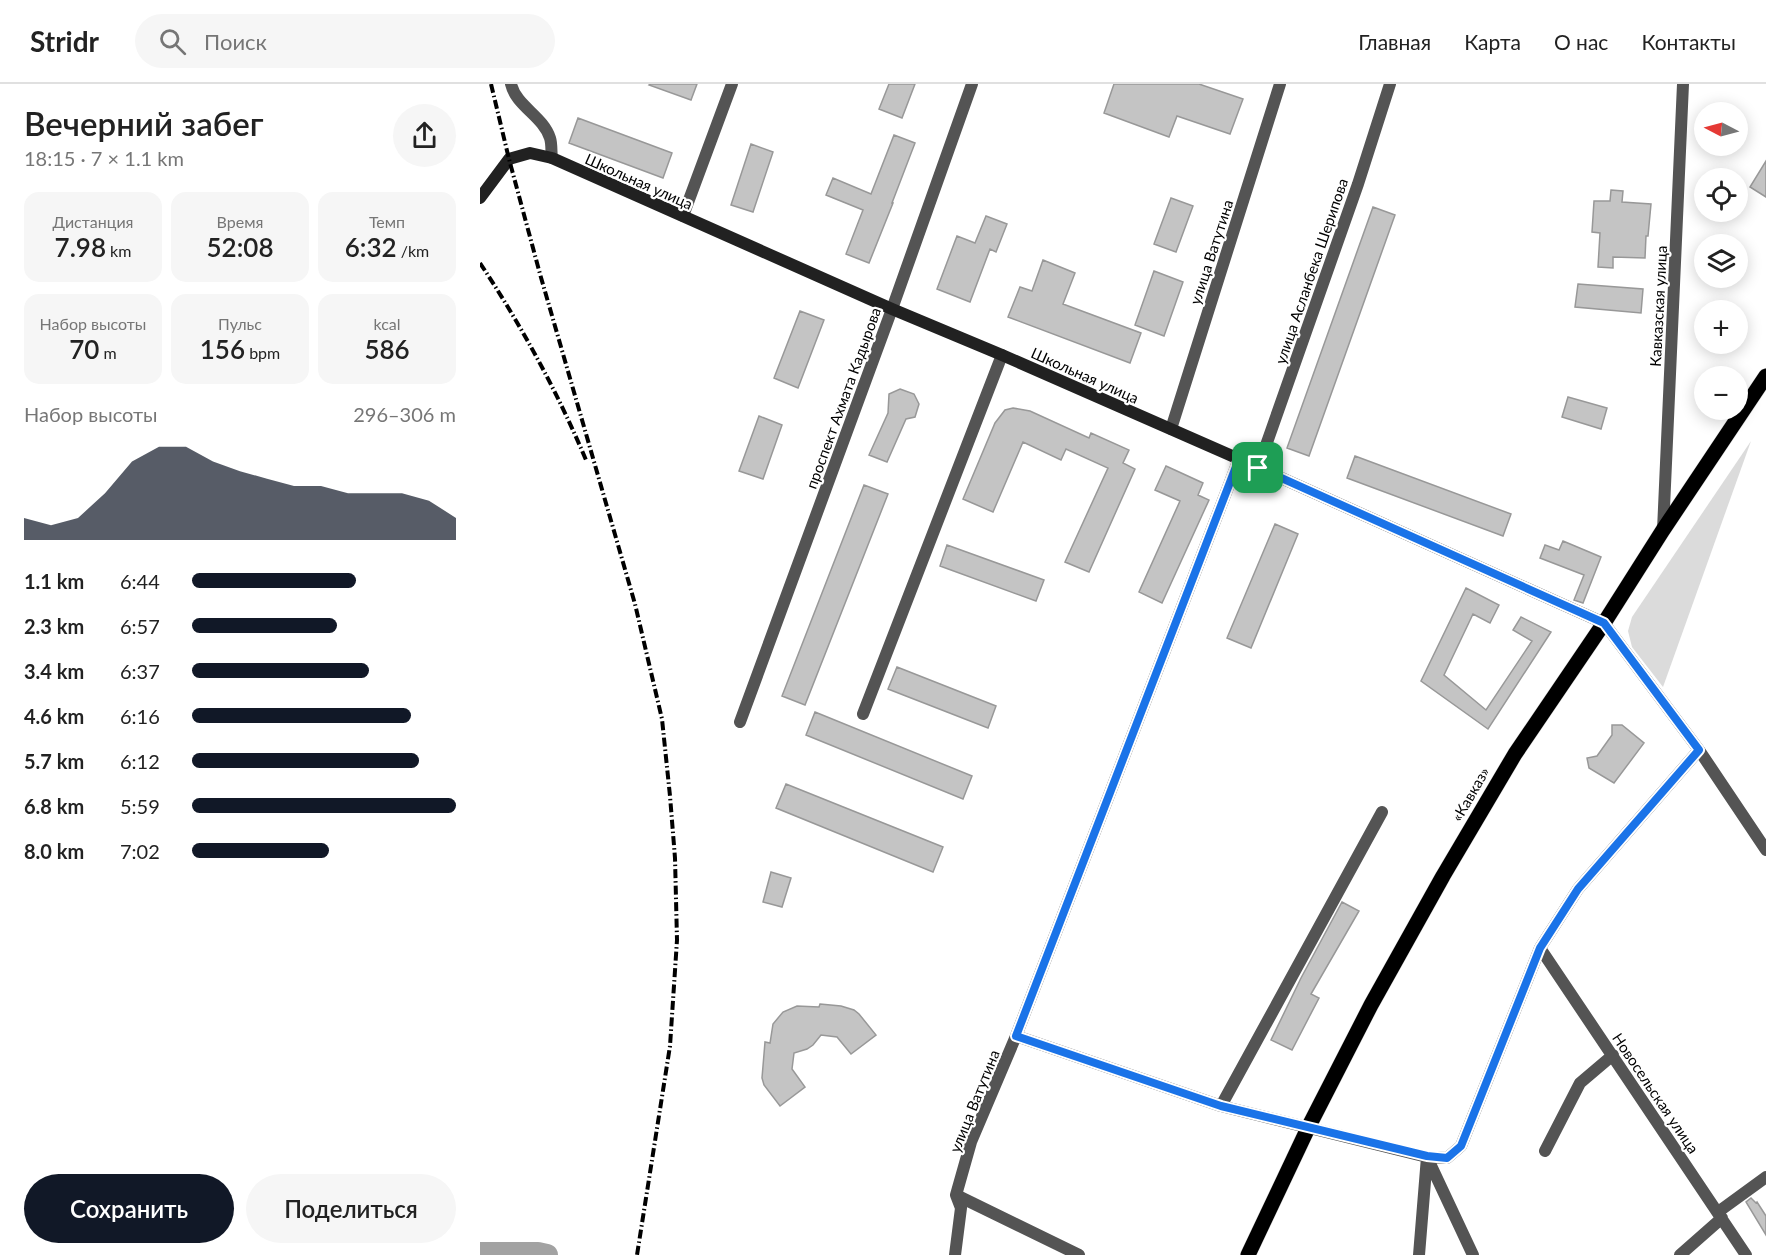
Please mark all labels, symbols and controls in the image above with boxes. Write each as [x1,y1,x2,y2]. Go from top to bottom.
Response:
search box [135,14,555,68]
text: Stridr [30,24,99,58]
icon: search [156,25,189,58]
text: Поиск [204,28,267,55]
text: Главная [1358,29,1431,54]
text: Карта [1464,29,1521,54]
text: О нас [1554,29,1608,54]
text: Контакты [1641,29,1736,54]
north arrow [1694,102,1748,156]
map controls [1694,102,1748,420]
text: Вечерний забег [24,103,263,143]
button: share [393,104,456,167]
text: 18:15 · 7 × 1.1 km [24,146,184,170]
street label: Школьная улица [582,149,696,213]
button: locate [1694,168,1748,222]
street label: улица Асланбека Шерипова [1271,176,1351,366]
street label: улица Ватутина [1186,197,1236,307]
text: Дистанция [52,212,134,231]
text: Время [217,212,263,231]
text: Темп [369,212,405,231]
text: 7.98 [55,231,106,263]
text: 52:08 [207,231,273,263]
text: 6:32 [345,231,397,263]
button: layers [1694,234,1748,288]
text: km [106,241,131,260]
text: /km [397,241,429,260]
street label: Кавказская улица [1646,245,1670,367]
button: + [1694,300,1748,354]
street label: проспект Ахмата Кадырова [802,305,884,491]
text: Набор высоты [40,314,146,333]
text: Пульс [218,314,262,333]
text: kcal [373,314,401,333]
text: 70 [69,333,99,365]
text: 156 [200,333,245,365]
text: 586 [364,333,410,365]
text: m [99,343,117,362]
text: bpm [245,343,280,362]
street label: Школьная улица [1028,343,1142,407]
button: − [1694,366,1748,420]
text: Набор высоты [24,402,157,426]
text: 296–306 m [353,402,456,426]
pin [1232,442,1283,493]
icon: arrive [1241,451,1274,484]
text: 1.1 km [24,569,84,593]
text: 6:44 [120,569,160,593]
text: 2.3 km [24,614,84,638]
text: 6:57 [120,614,160,638]
text: 3.4 km [24,659,84,683]
text: 6:37 [120,659,160,683]
text: 4.6 km [24,704,84,728]
text: 6:16 [120,704,160,728]
text: 5.7 km [24,749,84,773]
text: 6:12 [120,749,160,773]
street label: «Кавказ» [1447,764,1493,824]
text: 6.8 km [24,794,84,818]
text: 5:59 [120,794,160,818]
text: 8.0 km [24,839,84,863]
text: 7:02 [120,839,160,863]
street label: Новосельская улица [1609,1029,1703,1157]
street label: улица Ватутина [945,1047,1003,1155]
button: Сохранить [24,1174,234,1243]
button: Поделиться [246,1174,456,1243]

